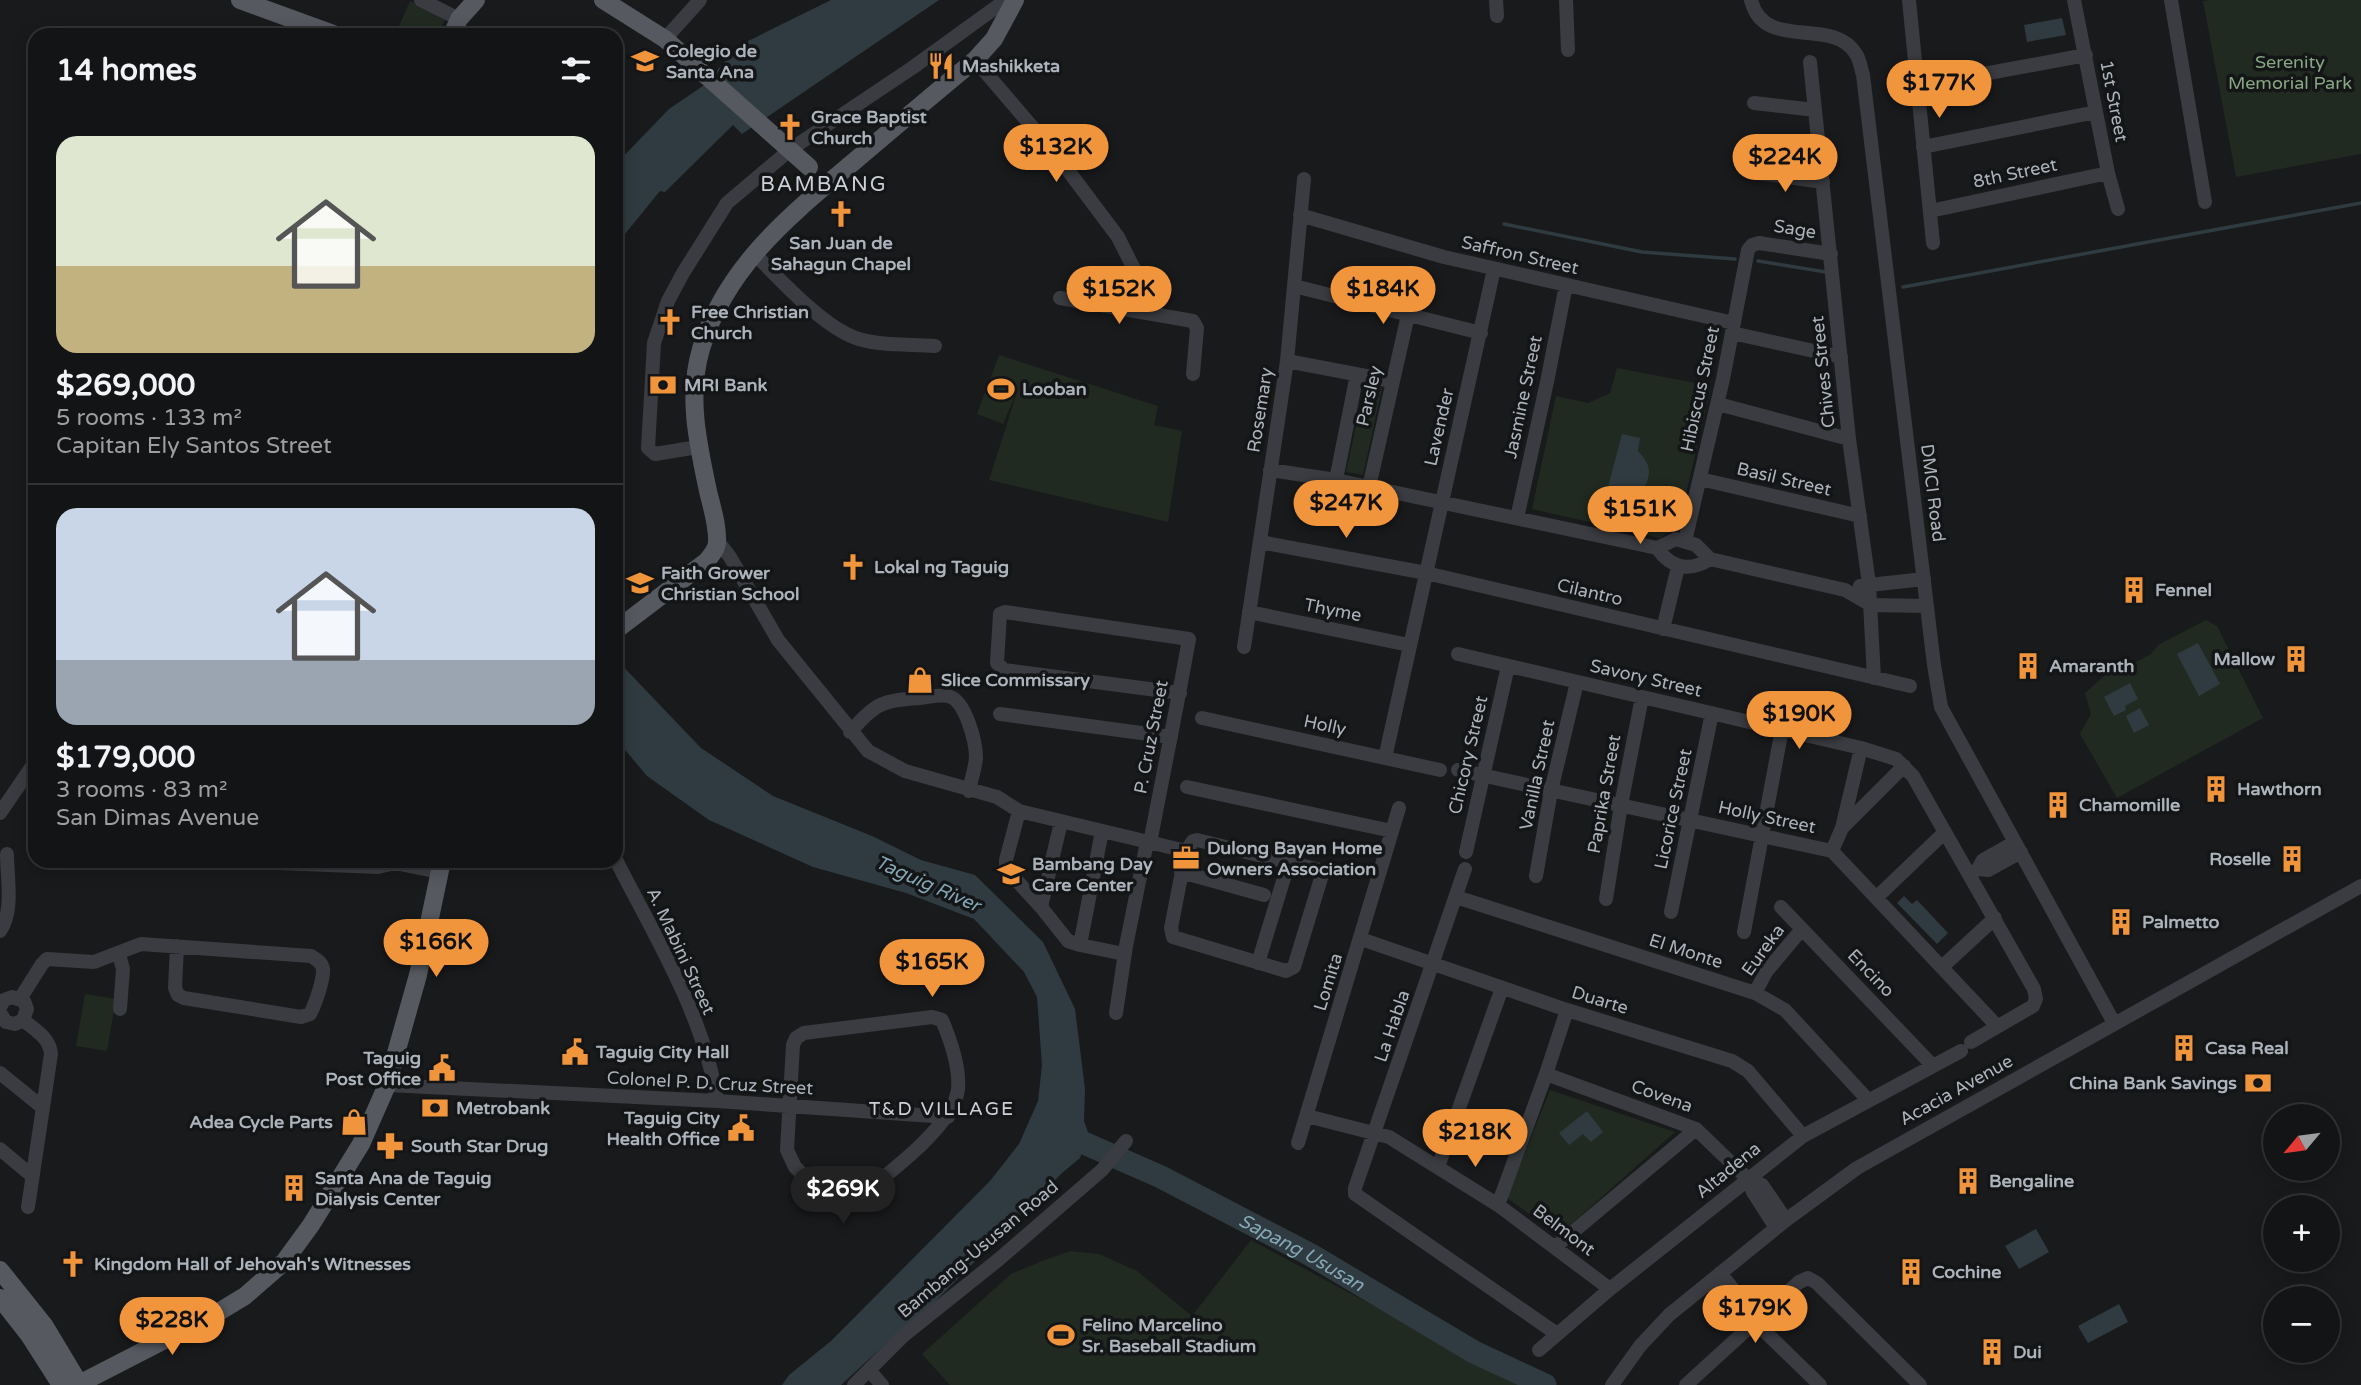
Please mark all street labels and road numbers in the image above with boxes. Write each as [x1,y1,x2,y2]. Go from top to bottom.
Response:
street label: 1st Street [2095,58,2133,144]
street label: 8th Street [1971,153,2059,193]
street label: Sage [1772,215,1818,243]
street label: Saffron Street [1459,231,1581,279]
street label: Chives Street [1806,315,1840,429]
street label: Hibiscus Street [1676,324,1724,454]
street label: Jasmine Street [1499,333,1547,461]
street label: Parsley [1351,363,1387,428]
street label: Rosemary [1242,366,1278,454]
street label: Lavender [1419,386,1459,468]
street label: DMCI Road [1916,443,1950,543]
street label: Basil Street [1735,457,1834,501]
street label: Cilantro [1555,574,1625,610]
street label: Thyme [1302,594,1364,626]
street label: Savory Street [1588,654,1704,702]
street label: P. Cruz Street [1129,678,1173,796]
street label: Chicory Street [1444,693,1492,816]
street label: Holly [1302,710,1349,740]
street label: Vanilla Street [1515,718,1559,832]
street label: Paprika Street [1583,733,1625,855]
street label: Licorice Street [1650,747,1697,871]
street label: Holly Street [1716,796,1818,838]
street label: A. Mabini Street [642,884,720,1018]
street label: Eureka [1737,920,1789,980]
street label: El Monte [1646,929,1726,973]
street label: Encino [1843,944,1899,1002]
street label: Lomita [1309,950,1347,1014]
street label: Duarte [1569,981,1631,1019]
street label: La Habla [1369,987,1415,1065]
street label: Acacia Avenue [1895,1050,2017,1130]
street label: Colonel P. D. Cruz Street [606,1067,814,1099]
street label: Covena [1628,1075,1696,1117]
street label: Altadena [1691,1137,1765,1203]
street label: Bambang-Ususan Road [893,1175,1063,1323]
street label: Belmont [1529,1200,1600,1261]

